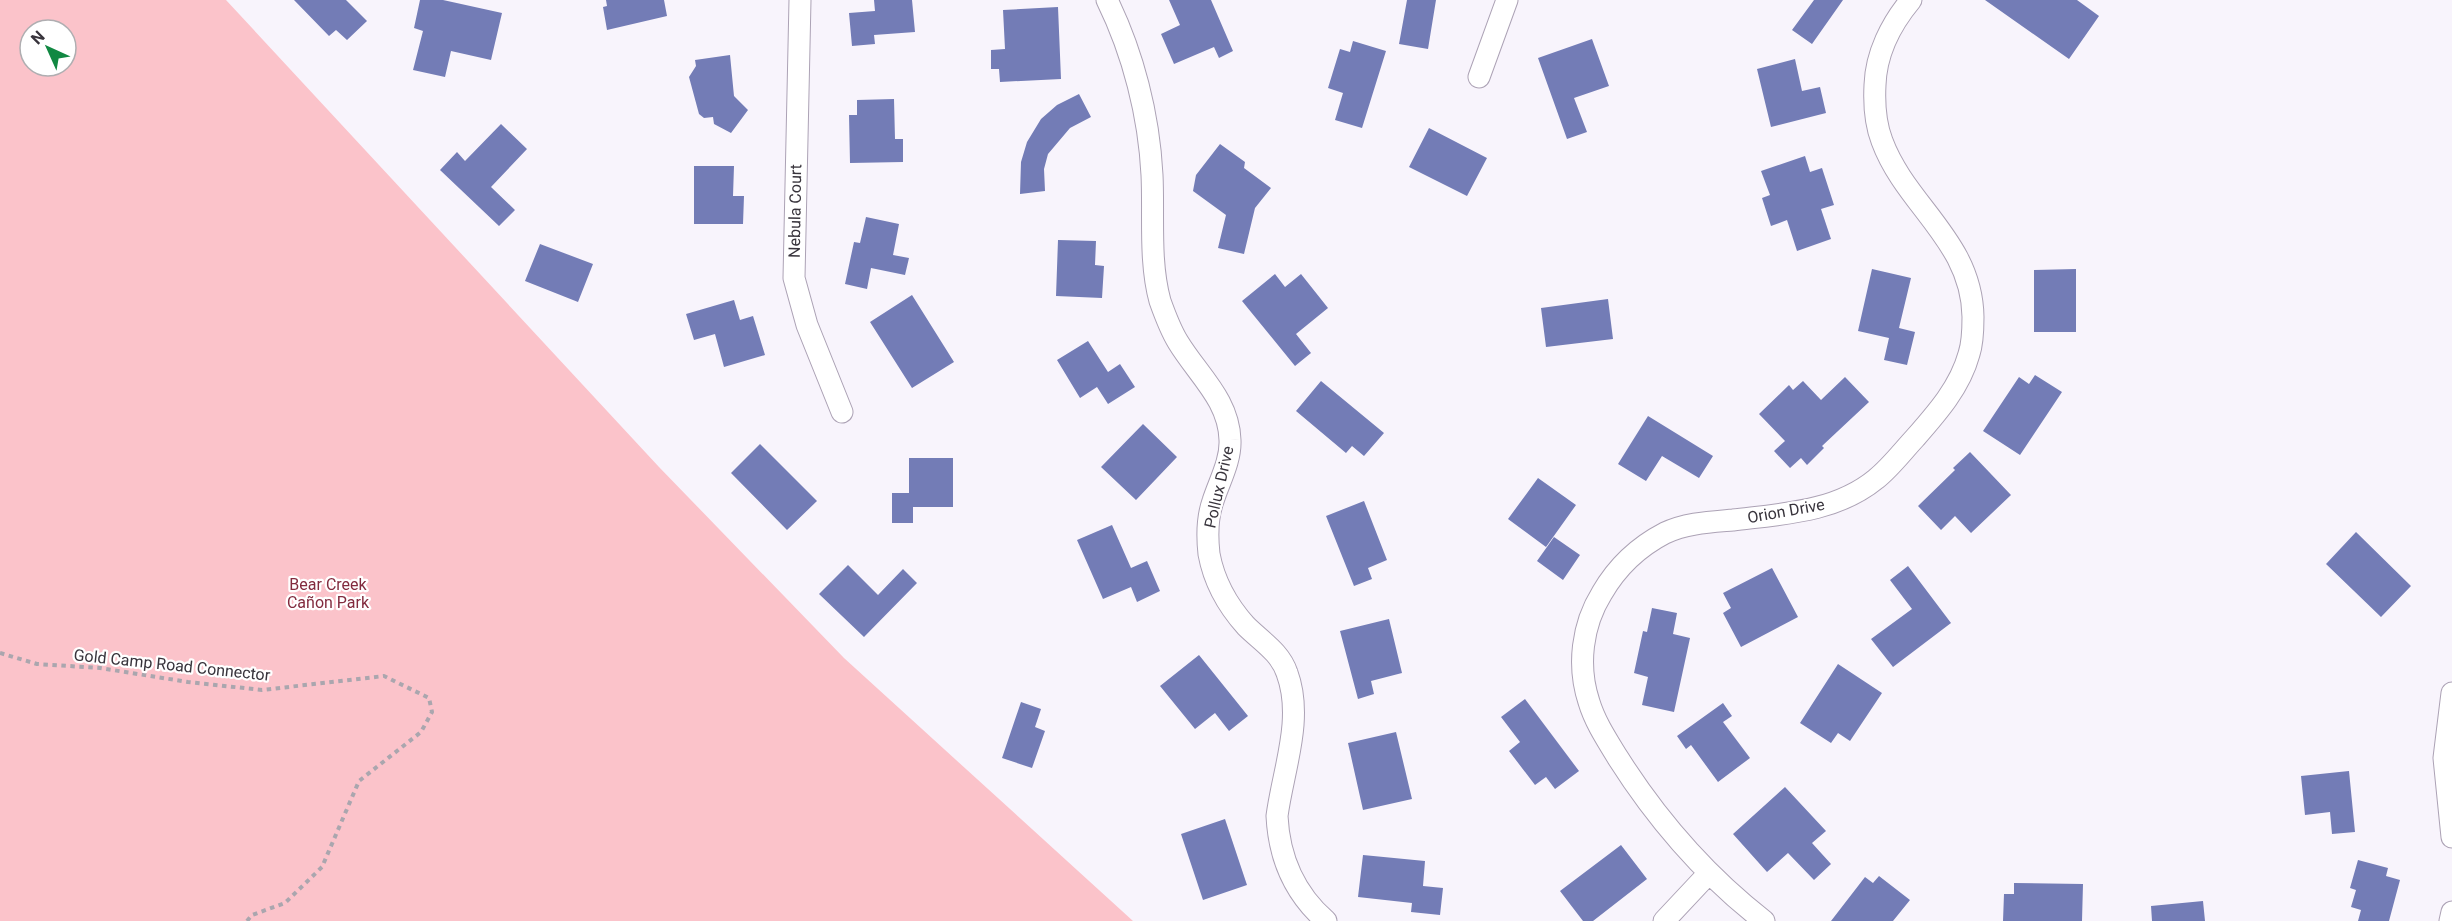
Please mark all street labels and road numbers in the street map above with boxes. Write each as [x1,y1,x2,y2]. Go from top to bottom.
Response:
street label: Nebula Court [785,164,805,258]
street label: Pollux Drive [1200,444,1238,530]
street label: Orion Drive [1746,495,1826,527]
street label: Gold Camp Road Connector [73,645,272,685]

